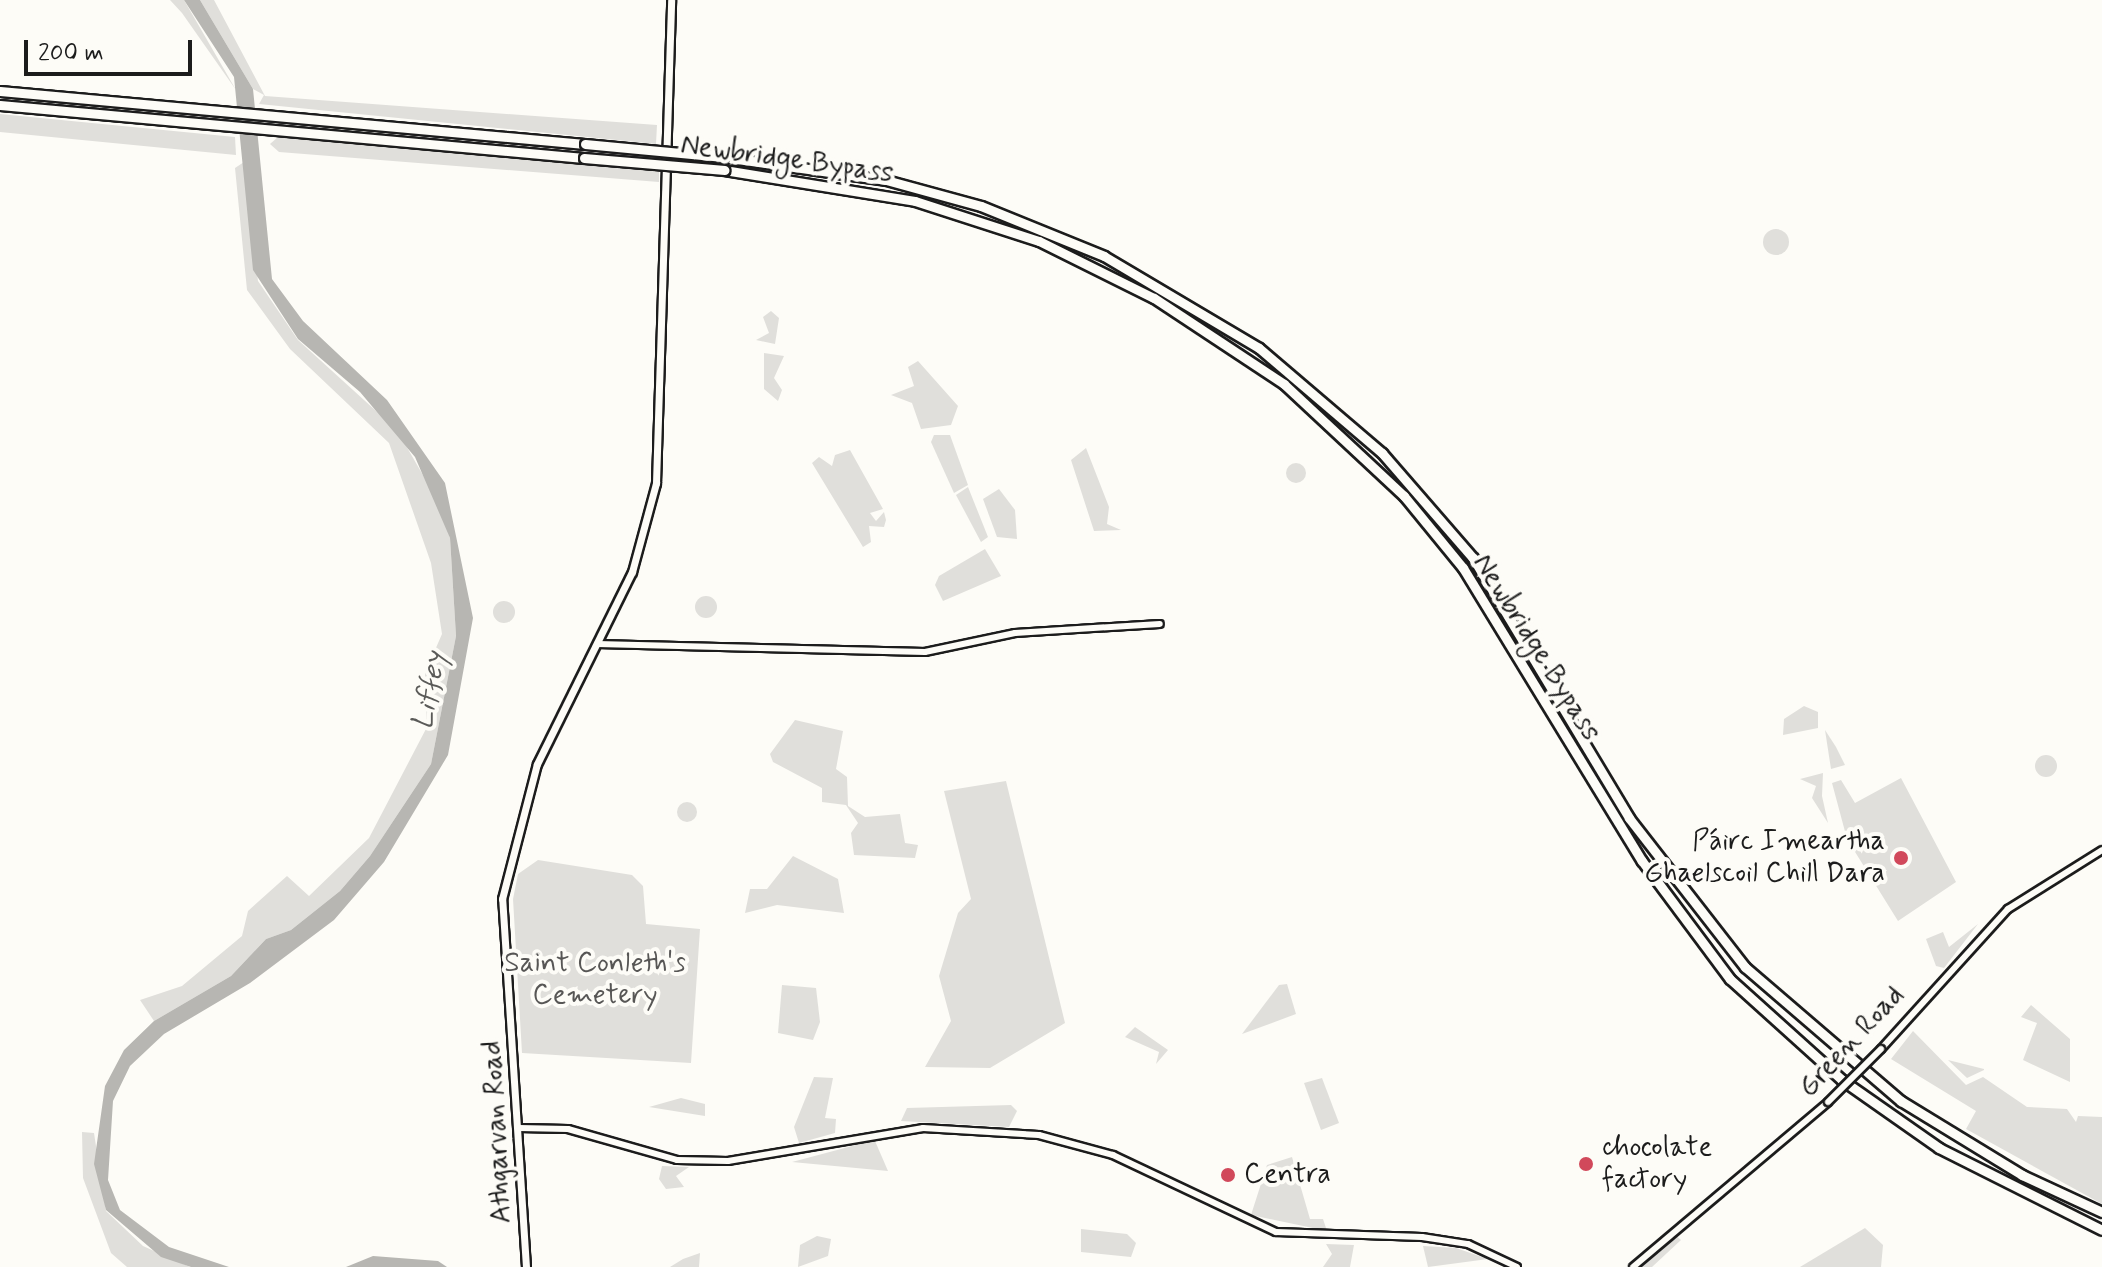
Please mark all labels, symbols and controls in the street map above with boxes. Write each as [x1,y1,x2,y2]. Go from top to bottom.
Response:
scale bar [28,24,196,74]
text: 200 m [38,38,104,69]
street label: Newbridge Bypass [679,128,895,192]
street label: Newbridge Bypass [1465,548,1607,748]
water label: Liffey [405,649,455,733]
place label: Páirc Imeartha Ghaelscoil Chill Dara [1645,825,1885,891]
marker: Páirc Imeartha Ghaelscoil Chill Dara [1892,849,1910,867]
park label: Saint Conleth's Cemetery [504,947,686,1013]
street label: Green Road [1792,979,1912,1105]
street label: Athgarvan Road [476,1040,520,1224]
place label: chocolate factory [1602,1131,1712,1197]
marker: chocolate factory [1577,1155,1595,1173]
place label: Centra [1244,1158,1331,1192]
marker: Centra [1219,1166,1237,1184]

